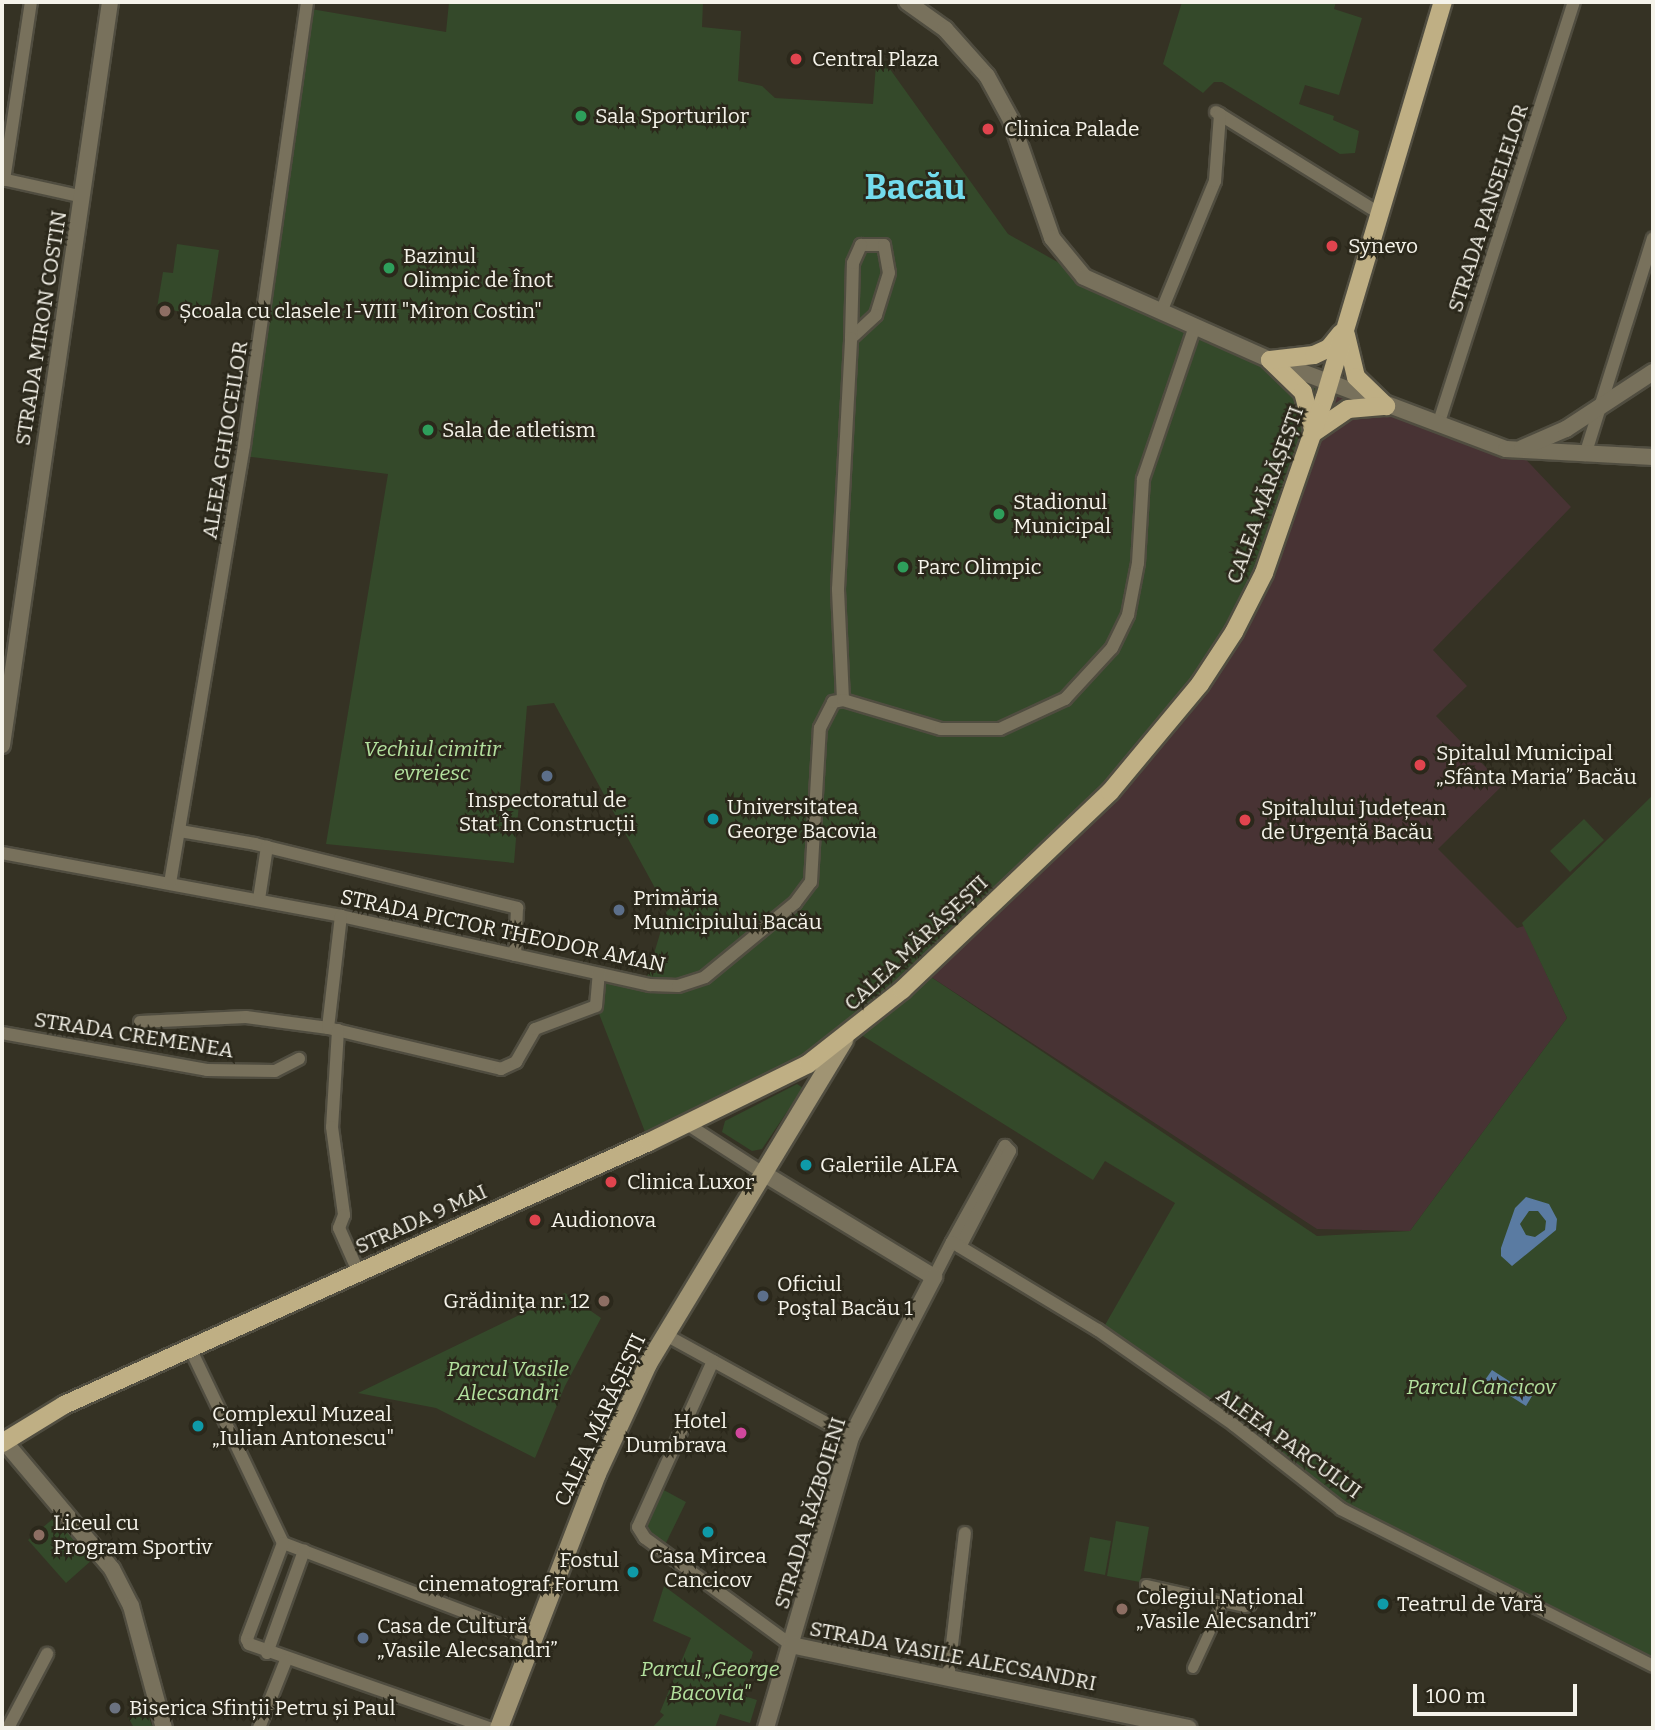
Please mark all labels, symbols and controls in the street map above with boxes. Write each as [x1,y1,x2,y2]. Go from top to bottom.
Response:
place label: Central Plaza [812,46,939,72]
marker: Central Plaza [786,49,806,69]
street label: STRADA PANSELELOR [1442,101,1534,315]
place label: Sala Sporturilor [595,103,749,129]
marker: Sala Sporturilor [573,108,589,124]
place label: Clinica Palade [1004,116,1140,142]
marker: Clinica Palade [978,119,998,139]
district label: Bacău [864,166,966,208]
street label: STRADA MIRON COSTIN [10,209,72,447]
place label: Synevo [1348,233,1418,259]
marker: Synevo [1322,236,1342,256]
place label: Bazinul Olimpic de Înot [403,243,553,293]
marker: Bazinul Olimpic de Înot [381,260,397,276]
place label: Școala cu clasele I-VIII "Miron Costin" [179,298,542,324]
marker: Școala cu clasele I-VIII "Miron Costin" [157,303,173,319]
street label: ALEEA GHIOCEILOR [197,339,253,541]
street label: CALEA MĂRĂȘEȘTI [1221,403,1309,587]
place label: Sala de atletism [442,417,596,443]
marker: Sala de atletism [420,422,436,438]
place label: Stadionul Municipal [1013,489,1111,539]
marker: Stadionul Municipal [991,506,1007,522]
place label: Parc Olimpic [917,554,1042,580]
marker: Parc Olimpic [895,559,911,575]
park label: Vechiul cimitir evreiesc [364,736,500,786]
place label: Spitalul Municipal „Sfânta Maria” Bacău [1436,740,1637,790]
marker: Spitalul Municipal „Sfânta Maria” Bacău [1410,755,1430,775]
marker: Inspectoratul de Stat În Construcții [539,768,555,784]
place label: Inspectoratul de Stat În Construcții [459,787,635,837]
place label: Universitatea George Bacovia [727,794,877,844]
place label: Spitalului Județean de Urgență Bacău [1261,795,1446,845]
marker: Spitalului Județean de Urgență Bacău [1235,810,1255,830]
marker: Universitatea George Bacovia [705,811,721,827]
street label: CALEA MĂRĂȘEȘTI [839,870,993,1016]
street label: STRADA PICTOR THEODOR AMAN [338,884,668,978]
place label: Primăria Municipiului Bacău [633,885,822,935]
marker: Primăria Municipiului Bacău [611,902,627,918]
street label: STRADA CREMENEA [32,1007,236,1063]
place label: Galeriile ALFA [820,1152,959,1178]
marker: Galeriile ALFA [798,1157,814,1173]
place label: Clinica Luxor [627,1169,754,1195]
marker: Clinica Luxor [601,1172,621,1192]
street label: STRADA 9 MAI [351,1179,491,1259]
place label: Audionova [551,1207,656,1233]
marker: Audionova [525,1210,545,1230]
place label: Oficiul Poştal Bacău 1 [777,1271,913,1321]
place label: Grădiniţa nr. 12 [443,1288,590,1314]
marker: Oficiul Poştal Bacău 1 [755,1288,771,1304]
marker: Grădiniţa nr. 12 [596,1293,612,1309]
street label: CALEA MĂRĂȘEȘTI [549,1330,651,1510]
park label: Parcul Vasile Alecsandri [447,1356,569,1406]
park label: Parcul Cancicov [1406,1374,1556,1400]
street label: ALEEA PARCULUI [1212,1382,1366,1504]
place label: Complexul Muzeal „Iulian Antonescu" [212,1401,394,1451]
place label: Hotel Dumbrava [625,1408,727,1458]
street label: STRADA RĂZBOIENI [769,1414,851,1612]
marker: Complexul Muzeal „Iulian Antonescu" [190,1418,206,1434]
marker: Hotel Dumbrava [733,1425,749,1441]
place label: Liceul cu Program Sportiv [53,1510,212,1560]
marker: Casa Mircea Cancicov [700,1524,716,1540]
marker: Liceul cu Program Sportiv [31,1527,47,1543]
place label: Casa Mircea Cancicov [649,1543,767,1593]
place label: Fostul cinematograf Forum [418,1547,619,1597]
marker: Fostul cinematograf Forum [625,1564,641,1580]
place label: Colegiul Național „Vasile Alecsandri” [1136,1584,1317,1634]
place label: Teatrul de Vară [1397,1591,1544,1617]
marker: Teatrul de Vară [1375,1596,1391,1612]
marker: Colegiul Național „Vasile Alecsandri” [1114,1601,1130,1617]
place label: Casa de Cultură „Vasile Alecsandri” [377,1613,558,1663]
street label: STRADA VASILE ALECSANDRI [807,1616,1099,1696]
marker: Casa de Cultură „Vasile Alecsandri” [355,1630,371,1646]
park label: Parcul „George Bacovia" [641,1656,779,1706]
scale bar [1417,1670,1582,1714]
text: 100 m [1426,1683,1486,1709]
place label: Biserica Sfinții Petru și Paul [129,1695,396,1721]
marker: Biserica Sfinții Petru și Paul [107,1700,123,1716]

